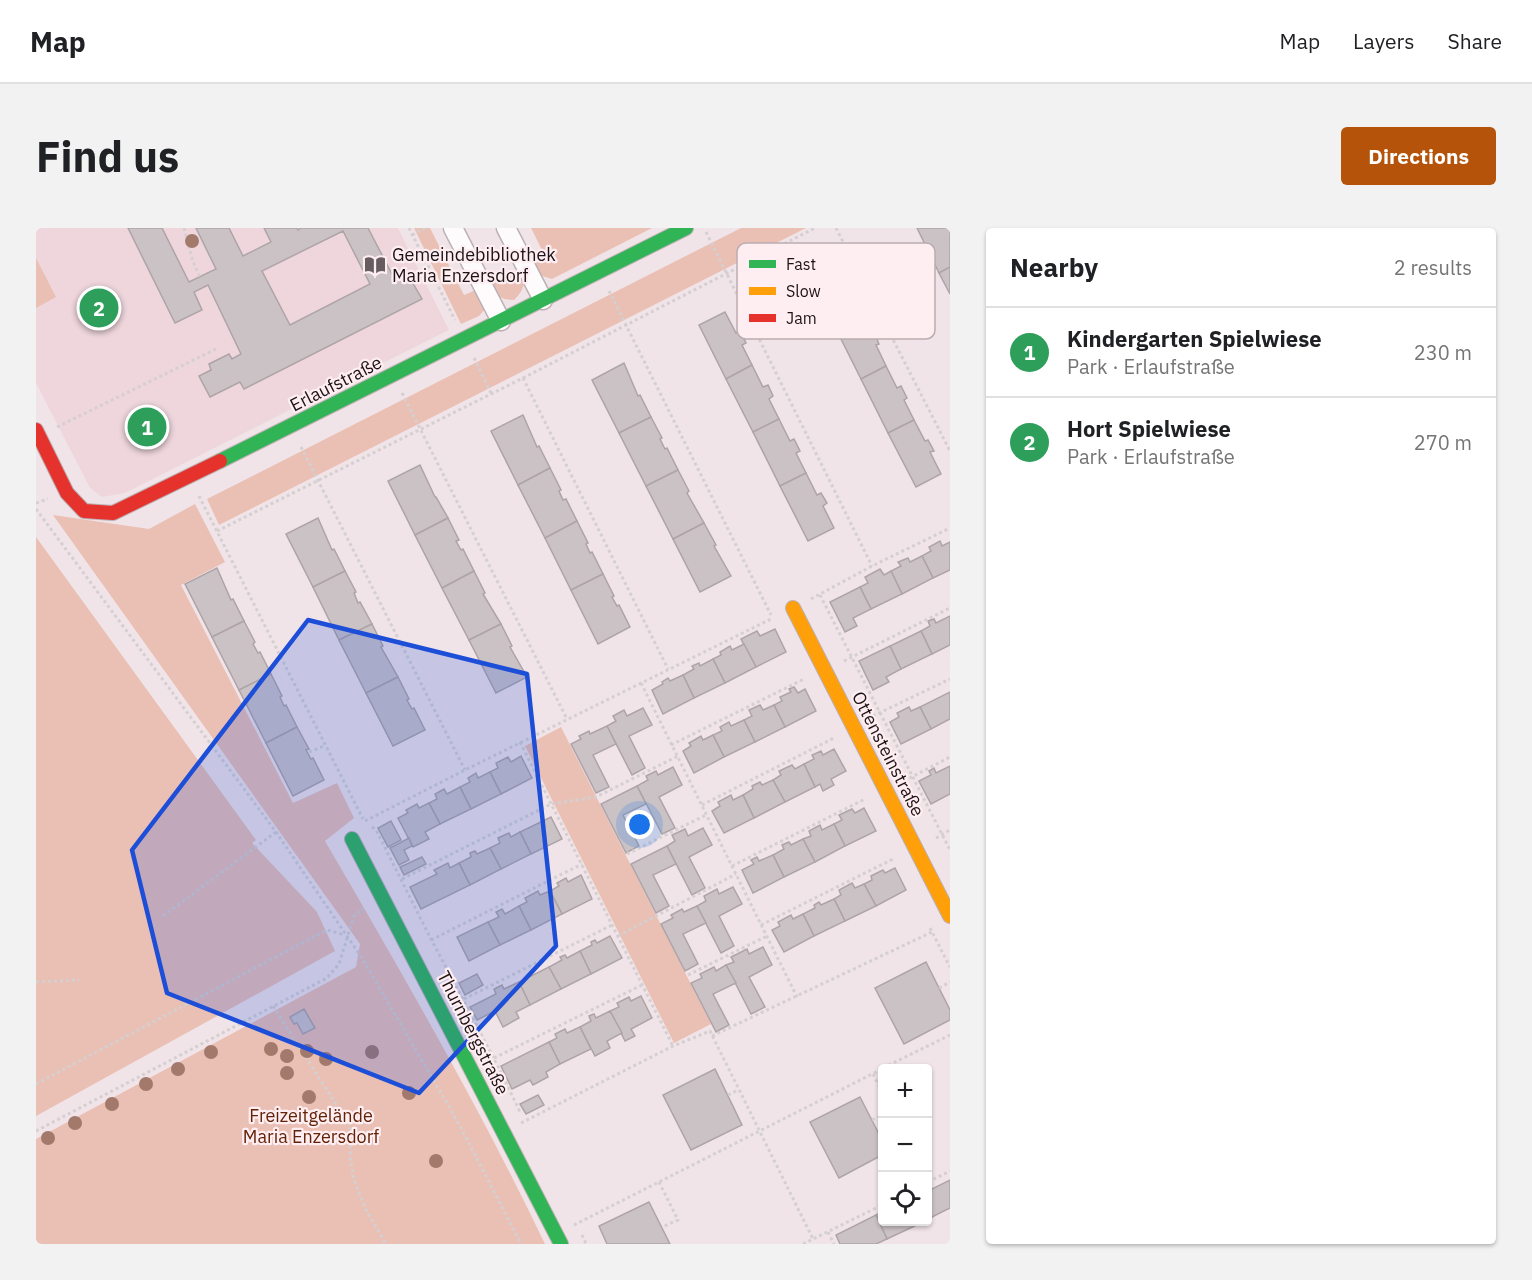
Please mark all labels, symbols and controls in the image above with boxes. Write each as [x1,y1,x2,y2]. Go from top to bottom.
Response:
text: Map [30,23,86,60]
text: Map [1280,27,1320,55]
text: Layers [1353,27,1415,55]
text: Share [1448,27,1502,55]
button: Directions [1341,127,1496,185]
text: Find us [36,129,179,184]
place label: Gemeindebibliothek Maria Enzersdorf [392,243,556,287]
legend [737,243,935,339]
text: Nearby [1010,250,1098,284]
library icon: Gemeindebibliothek Maria Enzersdorf [363,253,387,277]
text: Fast [786,254,816,274]
text: 2 results [1394,254,1472,281]
text: Slow [786,281,821,301]
pin: 2 [80,286,118,331]
text: Jam [786,308,817,328]
text: Kindergarten Spielwiese [1067,324,1322,353]
text: 1 [1024,339,1036,366]
text: 230 m [1414,339,1472,366]
street label: Erlaufstraße [286,351,386,417]
text: Park · Erlaufstraße [1067,353,1235,380]
pin: 1 [128,404,166,450]
text: Hort Spielwiese [1067,414,1231,443]
text: 2 [1024,429,1036,456]
text: 270 m [1414,429,1472,456]
text: Park · Erlaufstraße [1067,443,1235,470]
street label: Ottensteinstraße [847,687,930,820]
your location [625,810,654,839]
street label: Thurnbergstraße [432,967,515,1099]
map controls [878,1064,932,1226]
button: + [878,1064,932,1118]
park label: Freizeitgelände Maria Enzersdorf [243,1104,379,1148]
button: − [878,1118,932,1172]
button: locate [878,1172,932,1226]

